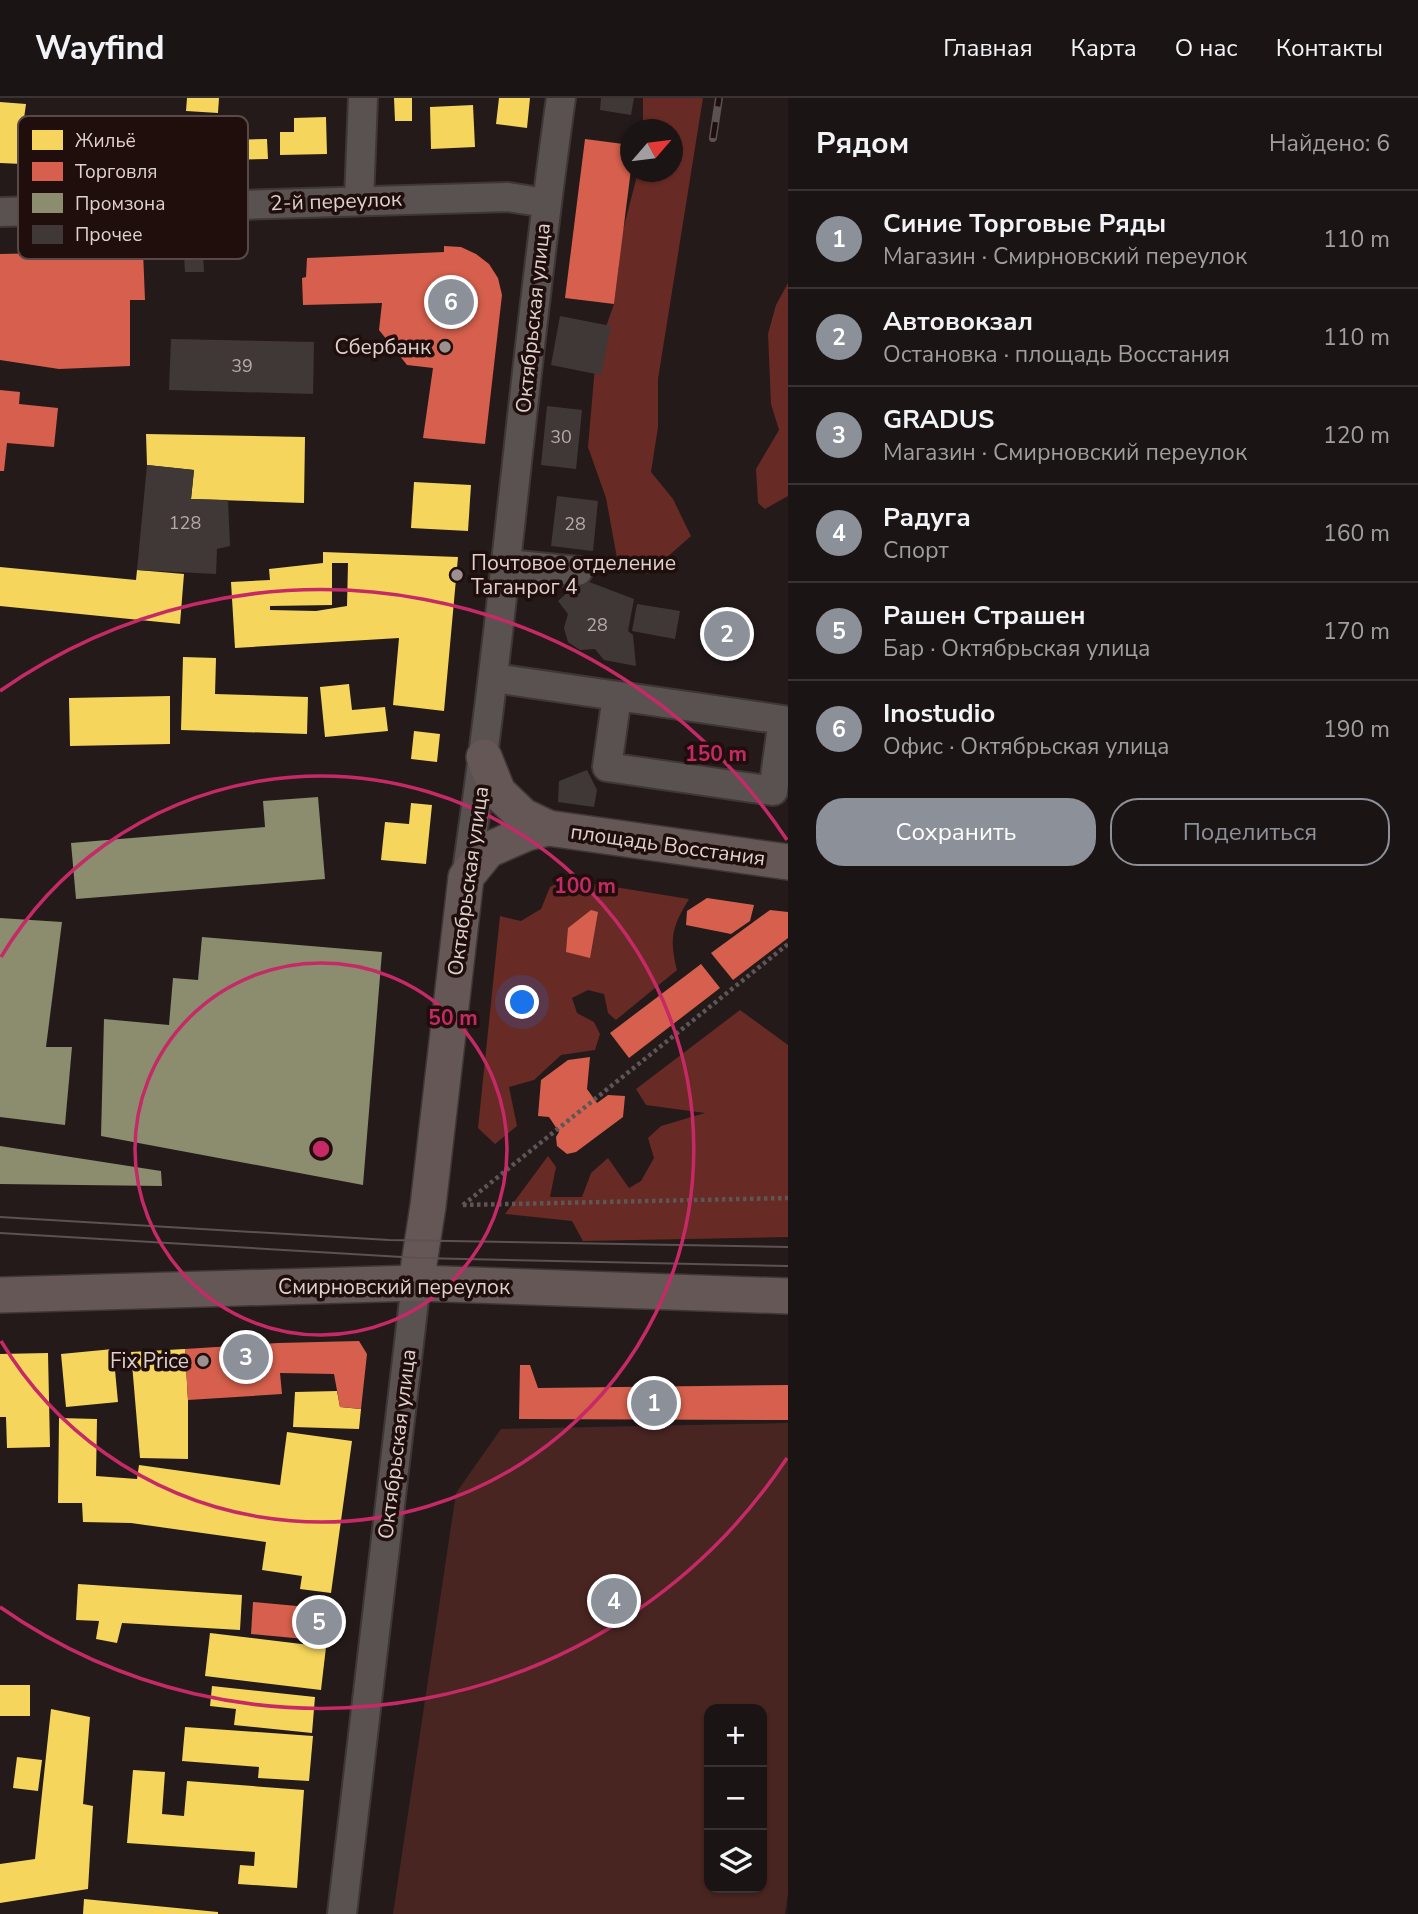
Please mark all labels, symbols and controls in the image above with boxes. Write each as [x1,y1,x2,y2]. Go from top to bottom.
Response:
text: Wayfind [35,26,165,71]
text: Главная [943,32,1033,64]
text: Карта [1071,32,1137,64]
text: О нас [1175,32,1238,64]
text: Контакты [1276,32,1383,64]
legend [18,116,248,259]
north arrow [620,119,683,182]
text: Рядом [816,123,909,164]
text: Жильё [75,128,136,154]
text: Найдено: 6 [1269,128,1390,159]
text: Торговля [75,159,158,185]
street label: 2-й переулок [270,185,403,217]
text: Промзона [75,191,166,217]
text: Синие Торговые Ряды [883,206,1166,241]
text: Прочее [75,222,142,248]
street label: Октябрьская улица [509,222,557,414]
text: 1 [832,224,846,255]
text: 110 m [1323,224,1390,255]
text: Магазин · Смирновский переулок [883,241,1247,272]
pin: 6 [428,276,474,328]
text: Автовокзал [883,304,1033,339]
text: 2 [832,322,846,353]
text: 110 m [1323,322,1390,353]
place label: Сбербанк [335,333,432,361]
marker: Сбербанк [437,339,453,355]
text: Остановка · площадь Восстания [883,339,1230,370]
house number: 39 [231,354,253,378]
text: GRADUS [883,402,994,437]
text: 3 [832,420,846,451]
text: 120 m [1323,420,1390,451]
house number: 30 [550,425,572,449]
text: Магазин · Смирновский переулок [883,437,1247,468]
text: Радуга [883,500,971,535]
house number: 128 [169,511,201,535]
house number: 28 [564,512,586,536]
text: 4 [832,518,846,549]
text: 160 m [1323,518,1390,549]
text: Спорт [883,535,949,566]
place label: Почтовое отделение Таганрог 4 [471,549,676,601]
marker: Почтовое отделение Таганрог 4 [449,567,465,583]
text: Рашен Страшен [883,598,1086,633]
pin: 2 [704,608,750,660]
house number: 28 [586,613,608,637]
text: 5 [832,616,846,647]
text: 170 m [1323,616,1390,647]
text: Бар · Октябрьская улица [883,633,1150,664]
text: Inostudio [883,696,995,731]
text: 6 [832,714,846,745]
text: 190 m [1323,714,1390,745]
text: Офис · Октябрьская улица [883,731,1170,762]
text: 150 m [685,740,747,768]
street label: Октябрьская улица [441,784,495,978]
button: Сохранить [816,798,1096,866]
button: Поделиться [1110,798,1390,866]
street label: площадь Восстания [569,817,767,873]
text: 100 m [554,872,616,900]
your location [505,985,539,1019]
text: 50 m [428,1004,478,1032]
centre of rings [309,1137,333,1161]
street label: Смирновский переулок [278,1273,511,1301]
pin: 3 [223,1331,269,1383]
place label: Fix Price [110,1347,189,1375]
street label: Октябрьская улица [371,1348,423,1540]
marker: Fix Price [195,1353,211,1369]
pin: 1 [631,1377,677,1429]
pin: 4 [591,1575,637,1627]
pin: 5 [296,1596,342,1648]
map controls [704,1704,767,1893]
button: + [704,1704,767,1767]
button: − [704,1767,767,1830]
button: layers [704,1830,767,1893]

